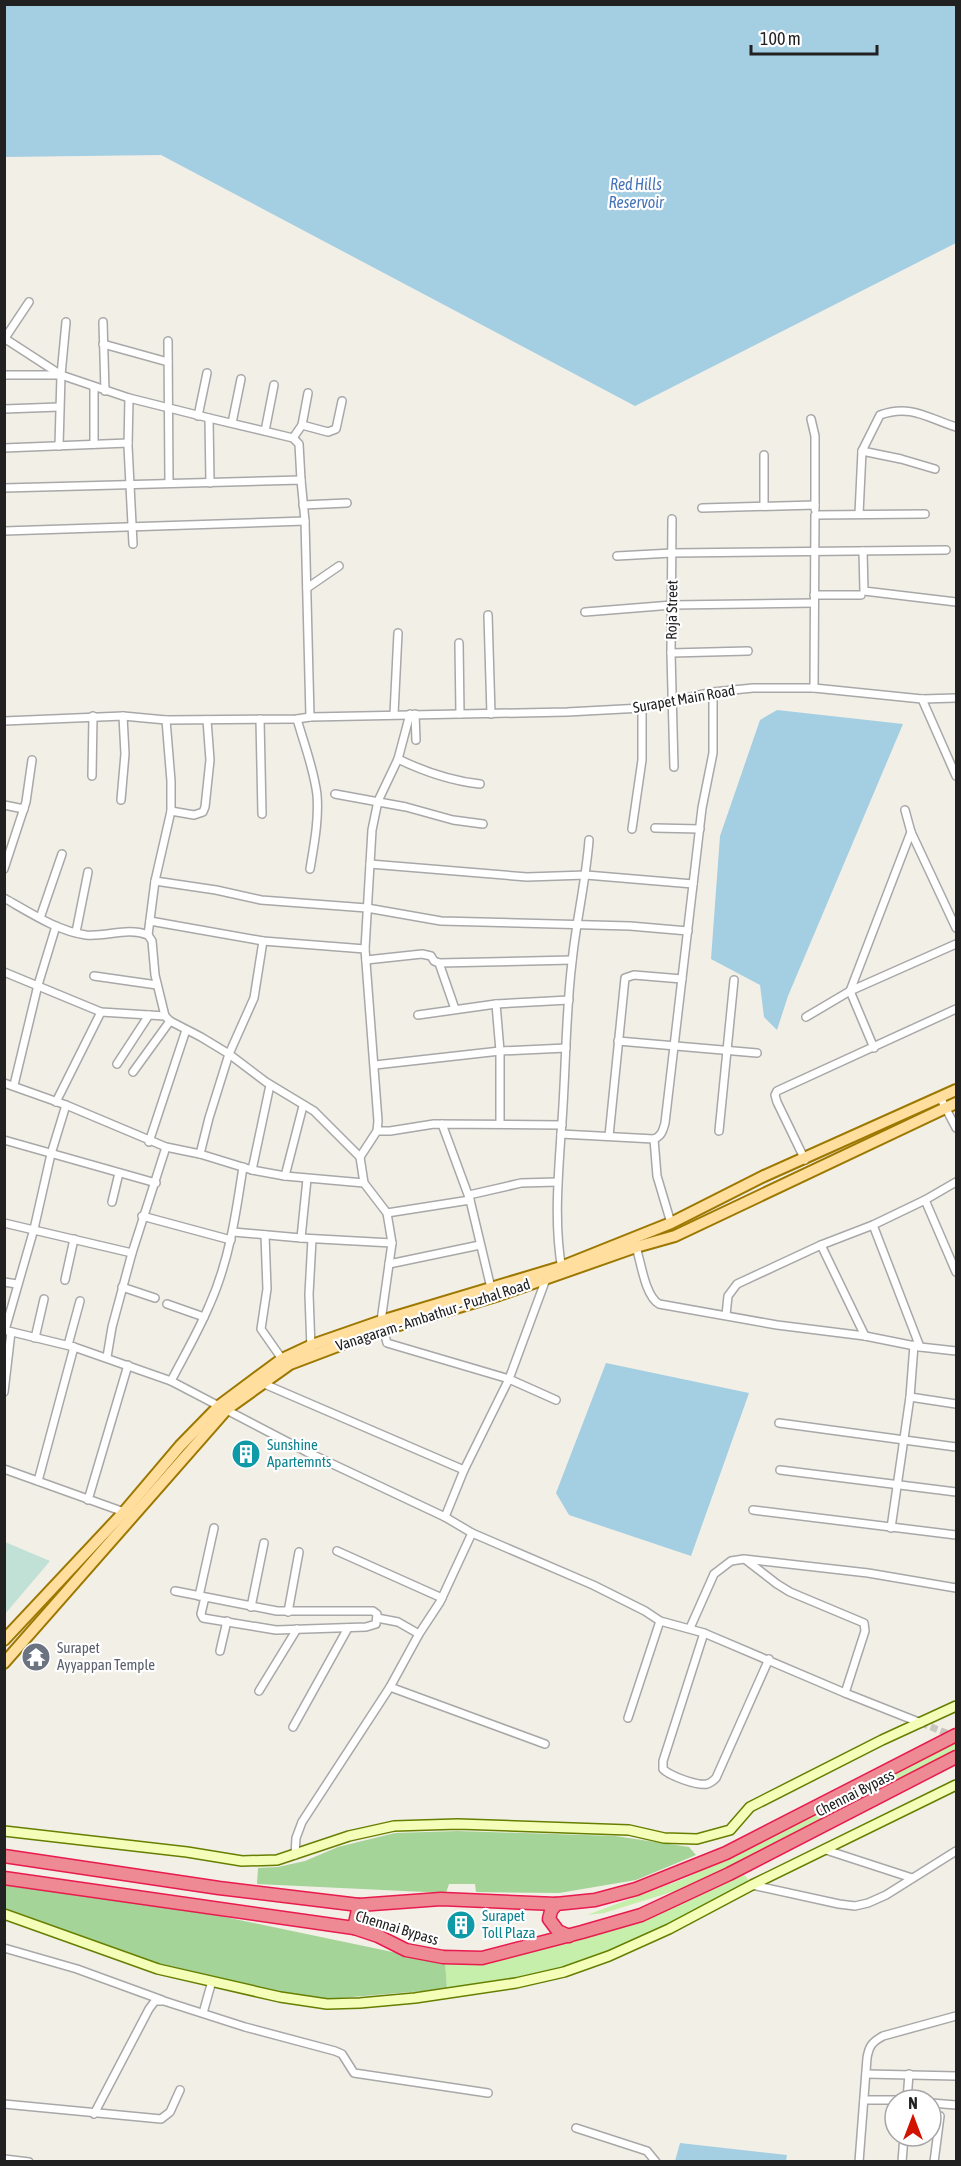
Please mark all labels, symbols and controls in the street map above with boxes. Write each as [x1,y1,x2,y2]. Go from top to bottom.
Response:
scale bar [751,18,877,56]
text: 100 m [760,28,801,49]
water label: Red Hills Reservoir [608,175,665,211]
street label: Roja Street [662,580,681,640]
street label: Surapet Main Road [632,681,736,716]
street label: Vanagaram - Ambathur - Puzhal Road [334,1275,532,1354]
place label: Sunshine Apartemnts [267,1436,331,1470]
building icon: Sunshine Apartemnts [230,1438,262,1470]
place label: Surapet Ayyappan Temple [57,1639,155,1673]
temple icon: Surapet Ayyappan Temple [20,1641,52,1673]
street label: Chennai Bypass [813,1765,897,1820]
street label: Chennai Bypass [354,1907,441,1948]
place label: Surapet Toll Plaza [482,1907,535,1941]
building icon: Surapet Toll Plaza [445,1909,477,1941]
north arrow [883,2088,943,2148]
text: N [908,2094,918,2112]

